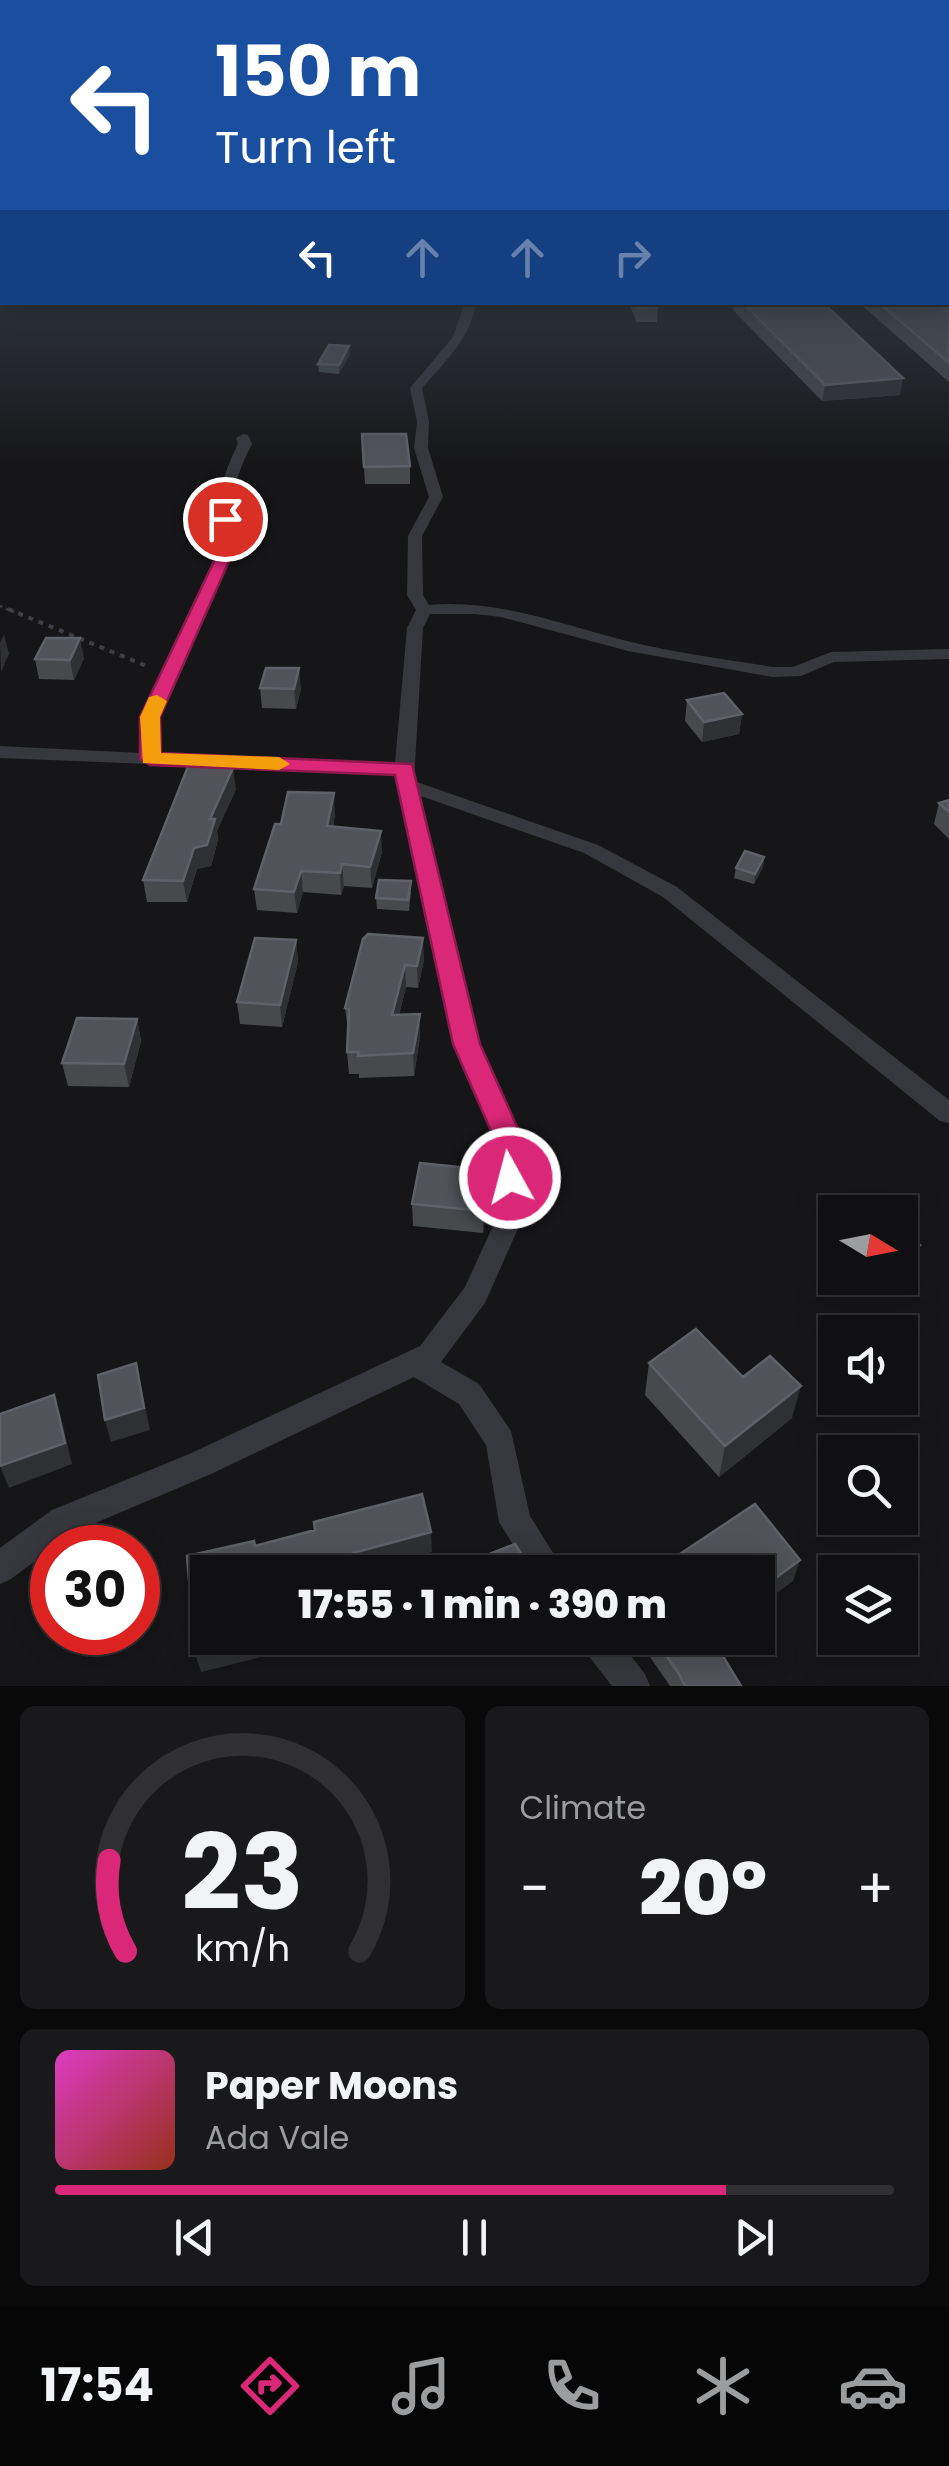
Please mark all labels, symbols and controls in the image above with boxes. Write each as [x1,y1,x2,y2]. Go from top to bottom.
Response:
text: 150 m [215,22,421,121]
icon: left [50,40,180,170]
text: Turn left [215,116,396,179]
icon: left [290,230,345,285]
icon: ahead [395,230,450,285]
icon: ahead [500,230,555,285]
icon: right [605,230,660,285]
pin [183,477,268,562]
icon: arrive [198,492,253,547]
position arrow [458,1126,562,1230]
north arrow [818,1195,918,1295]
map controls [818,1195,918,1655]
button: sound [818,1315,918,1415]
button: search [818,1435,918,1535]
speed limit sign: 30 [30,1525,160,1655]
button: layers [818,1555,918,1655]
text: 17:55 · 1 min · 390 m [298,1578,667,1631]
text: Climate [520,1785,646,1830]
text: 23 [181,1800,303,1945]
text: 20° [639,1836,767,1941]
text: − [520,1850,550,1927]
text: + [856,1850,894,1927]
text: km/h [195,1923,290,1974]
text: Paper Moons [205,2059,458,2112]
text: Ada Vale [205,2115,349,2160]
icon: previous [167,2210,222,2265]
icon: pause [447,2210,502,2265]
icon: next [727,2210,782,2265]
icon: directions [235,2351,305,2421]
icon: music [386,2351,456,2421]
icon: phone [537,2351,607,2421]
icon: climate [688,2351,758,2421]
icon: car [838,2351,908,2421]
text: 17:54 [40,2354,154,2417]

